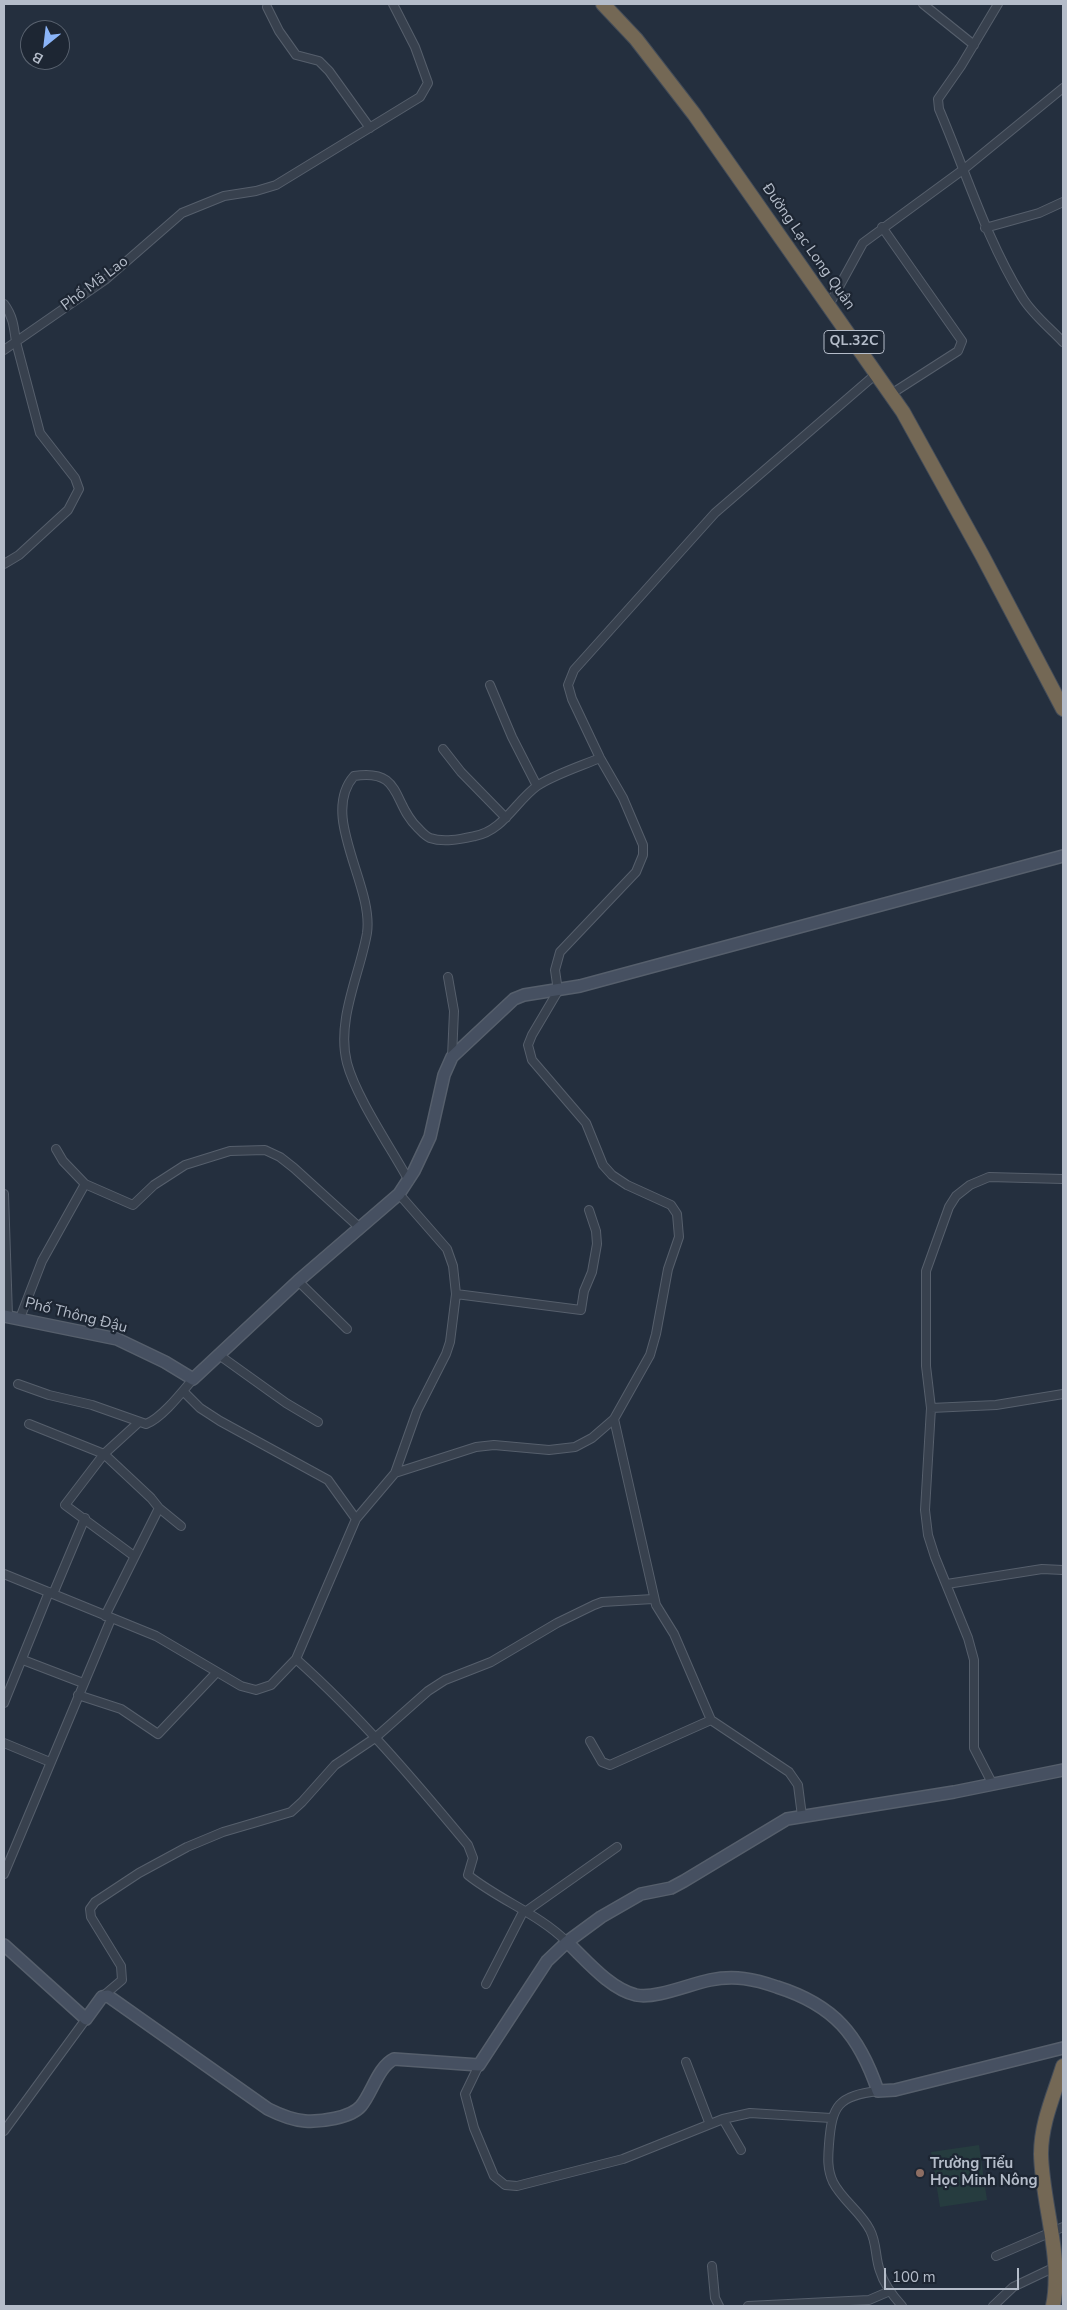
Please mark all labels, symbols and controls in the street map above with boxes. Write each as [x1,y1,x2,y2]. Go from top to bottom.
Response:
north arrow [20,20,70,70]
text: B [29,47,47,68]
street label: Đường Lạc Long Quân [758,180,858,314]
street label: Phố Mã Lao [58,253,132,315]
road number: QL.32C [824,331,884,354]
street label: Phố Thông Đậu [23,1295,129,1337]
place label: Trường Tiểu Học Minh Nông [930,2155,1038,2190]
marker: Trường Tiểu Học Minh Nông [914,2167,926,2179]
scale bar [887,2258,1022,2290]
text: 100 m [892,2267,936,2287]

